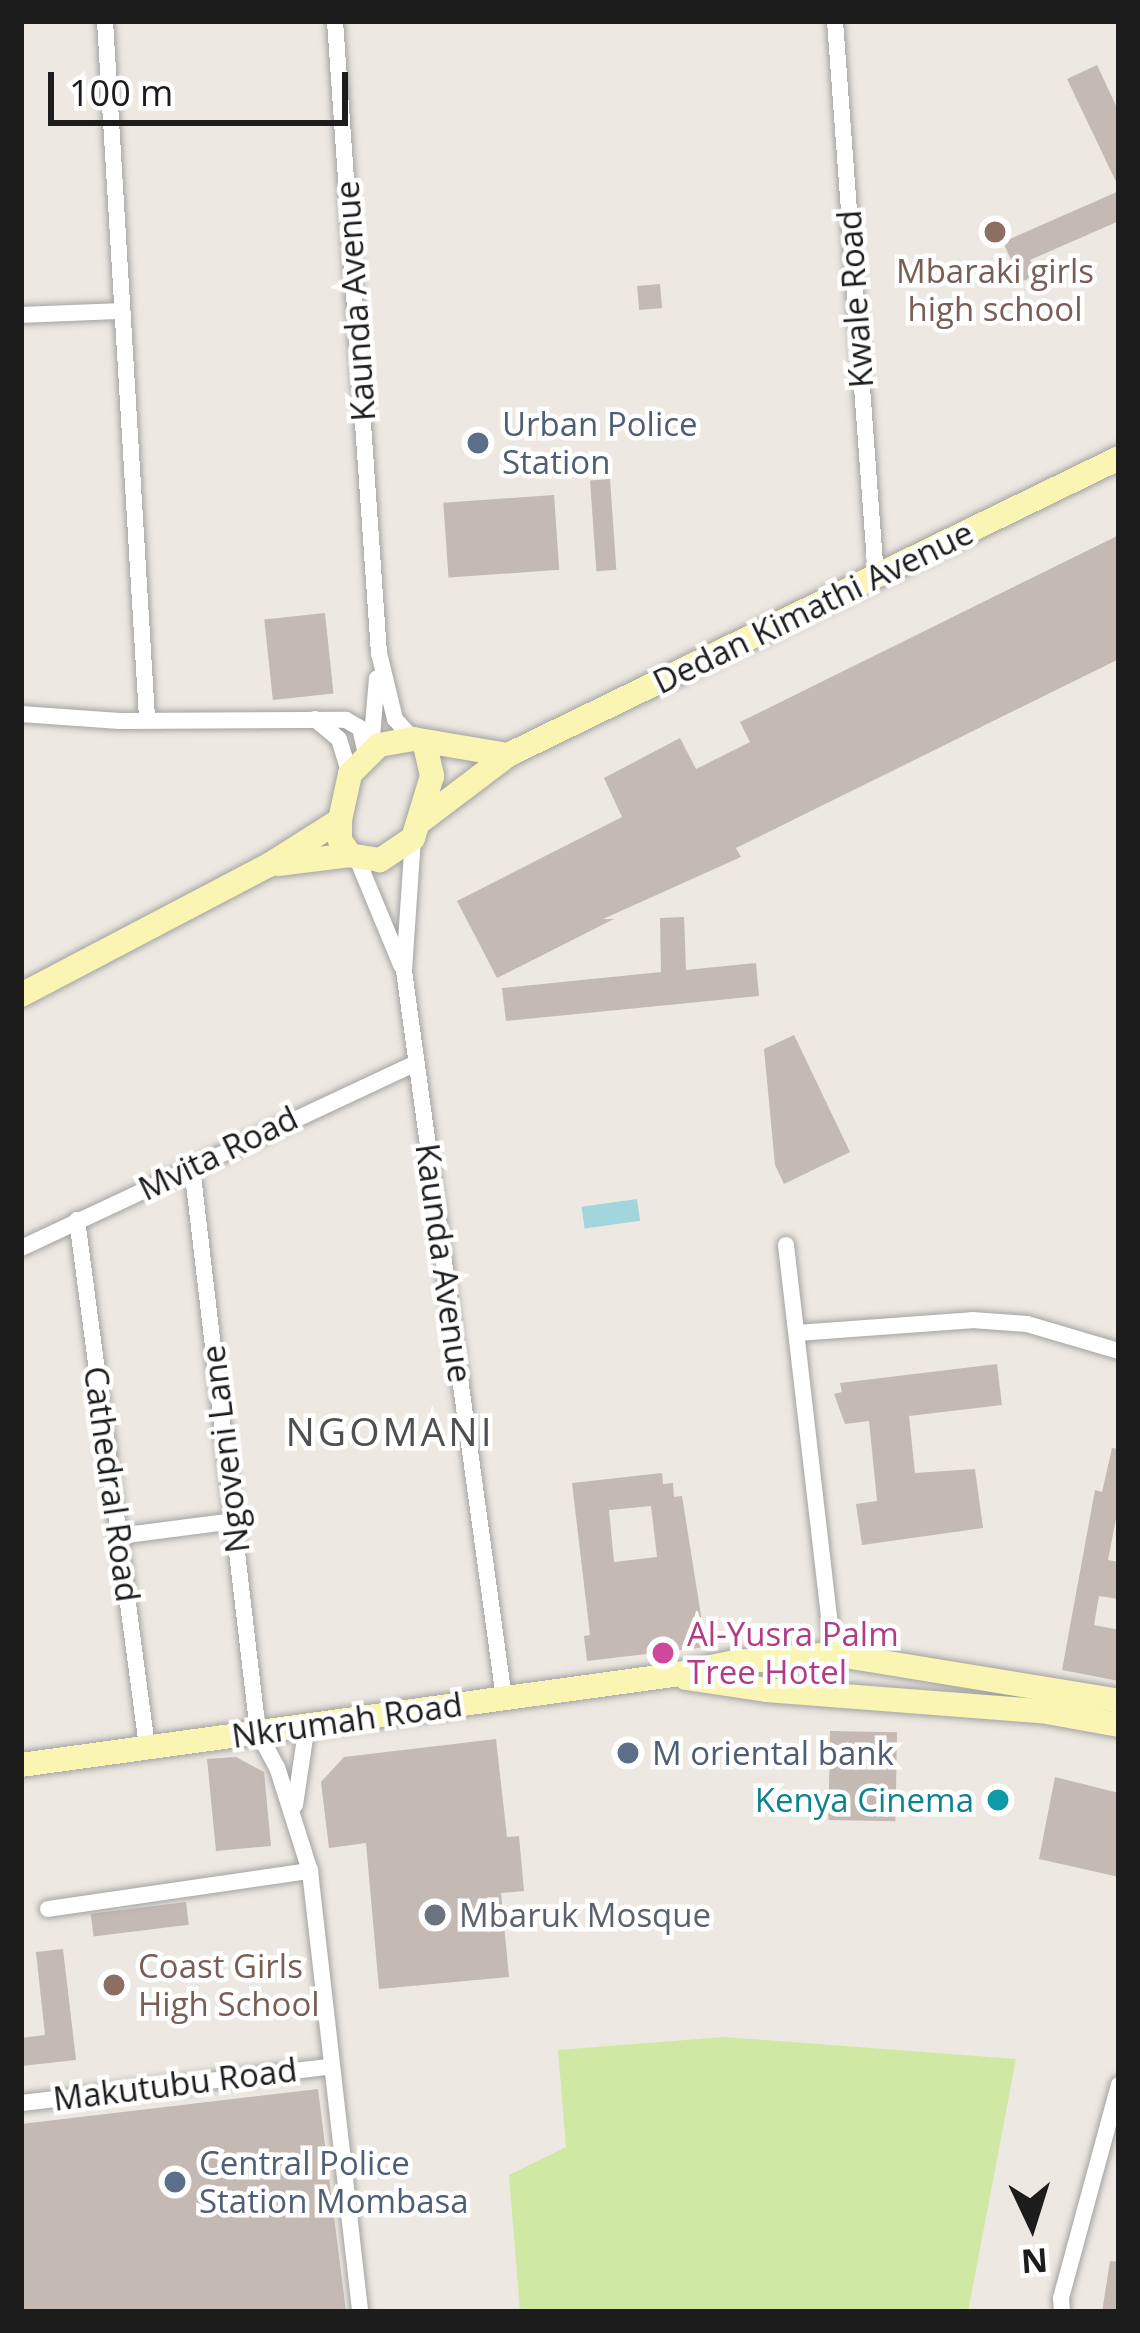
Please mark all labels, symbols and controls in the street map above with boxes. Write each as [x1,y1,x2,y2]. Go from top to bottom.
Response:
scale bar [54,48,354,122]
text: 100 m [69,68,173,117]
street label: Kaunda Avenue [327,179,383,423]
street label: Kwale Road [829,209,881,389]
marker: Mbaraki girls high school [982,219,1008,245]
place label: Mbaraki girls high school [896,251,1094,329]
place label: Urban Police Station [502,404,698,482]
marker: Urban Police Station [465,430,491,456]
street label: Dedan Kimathi Avenue [647,512,979,702]
street label: Mvita Road [132,1098,304,1208]
street label: Kaunda Avenue [408,1141,480,1385]
street label: Ngoveni Lane [193,1343,257,1555]
street label: Cathedral Road [76,1364,148,1604]
district label: NGOMANI [285,1408,495,1454]
place label: Al-Yusra Palm Tree Hotel [687,1614,899,1692]
marker: Al-Yusra Palm Tree Hotel [650,1640,676,1666]
street label: Nkrumah Road [229,1684,465,1756]
place label: M oriental bank [652,1733,894,1773]
marker: M oriental bank [615,1740,641,1766]
place label: Kenya Cinema [755,1780,974,1820]
marker: Kenya Cinema [985,1787,1011,1813]
place label: Mbaruk Mosque [459,1895,711,1935]
marker: Mbaruk Mosque [422,1902,448,1928]
place label: Coast Girls High School [138,1946,320,2024]
marker: Coast Girls High School [101,1972,127,1998]
street label: Makutubu Road [51,2049,299,2119]
place label: Central Police Station Mombasa [199,2143,469,2221]
north arrow [972,2165,1092,2285]
marker: Central Police Station Mombasa [162,2169,188,2195]
text: N [1020,2238,1050,2285]

